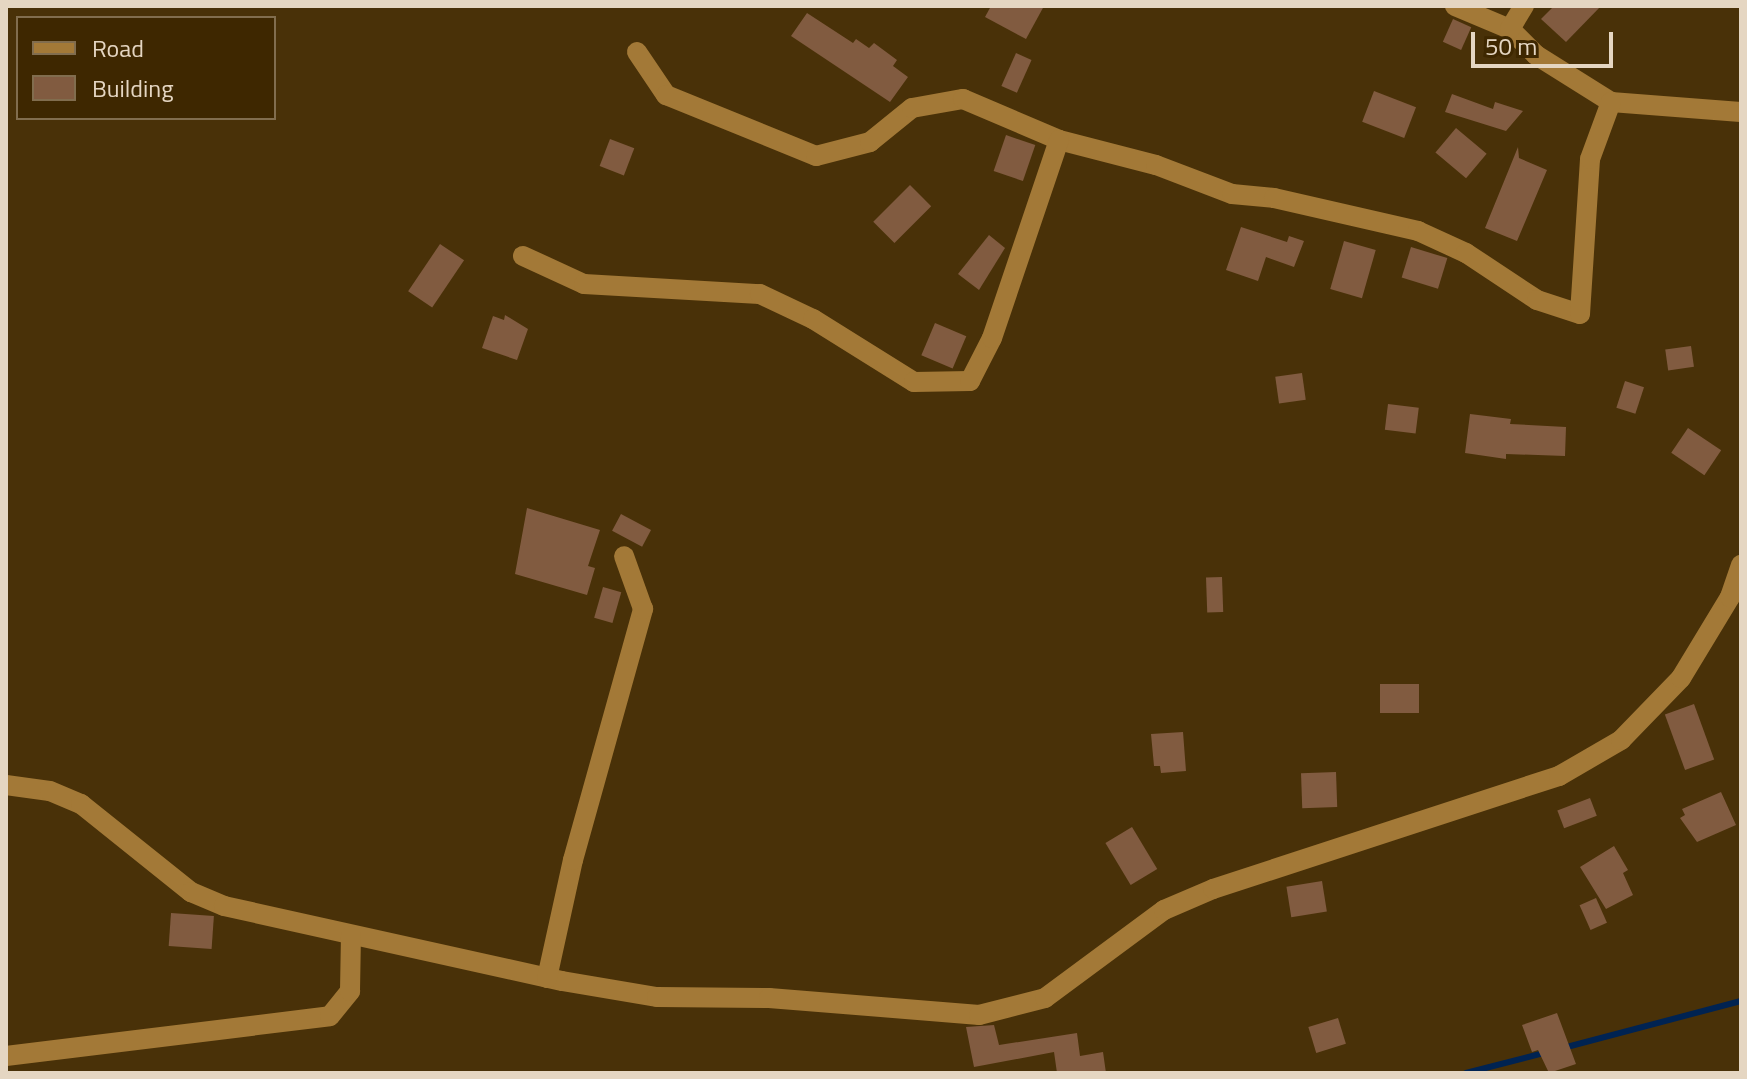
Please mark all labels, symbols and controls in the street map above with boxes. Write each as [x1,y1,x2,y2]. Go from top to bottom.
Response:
legend [16,16,276,120]
scale bar [1475,16,1617,66]
text: 50 m [1485,28,1537,64]
text: Road [92,30,144,66]
text: Building [92,70,174,106]

